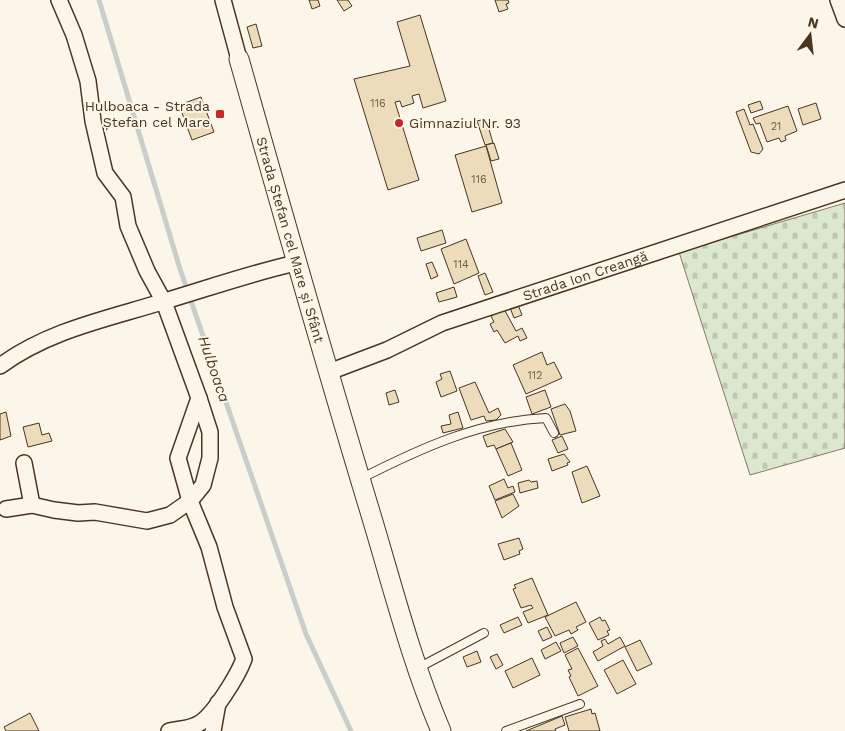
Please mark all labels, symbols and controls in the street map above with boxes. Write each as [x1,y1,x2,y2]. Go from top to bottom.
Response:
north arrow [785,10,835,60]
text: N [806,13,820,32]
house number: 116 [370,97,386,110]
place label: Hulboaca - Strada Ștefan cel Mare [85,98,210,131]
marker: Hulboaca - Strada Ștefan cel Mare [214,108,226,120]
place label: Gimnaziul Nr. 93 [409,115,521,131]
marker: Gimnaziul Nr. 93 [393,117,405,129]
house number: 21 [771,120,781,133]
street label: Strada Ștefan cel Mare și Sfânt [253,135,328,345]
house number: 116 [471,173,487,186]
street label: Strada Ion Creangă [521,248,650,304]
house number: 114 [453,258,469,271]
water label: Hulboaca [194,334,234,404]
house number: 112 [528,369,543,382]

